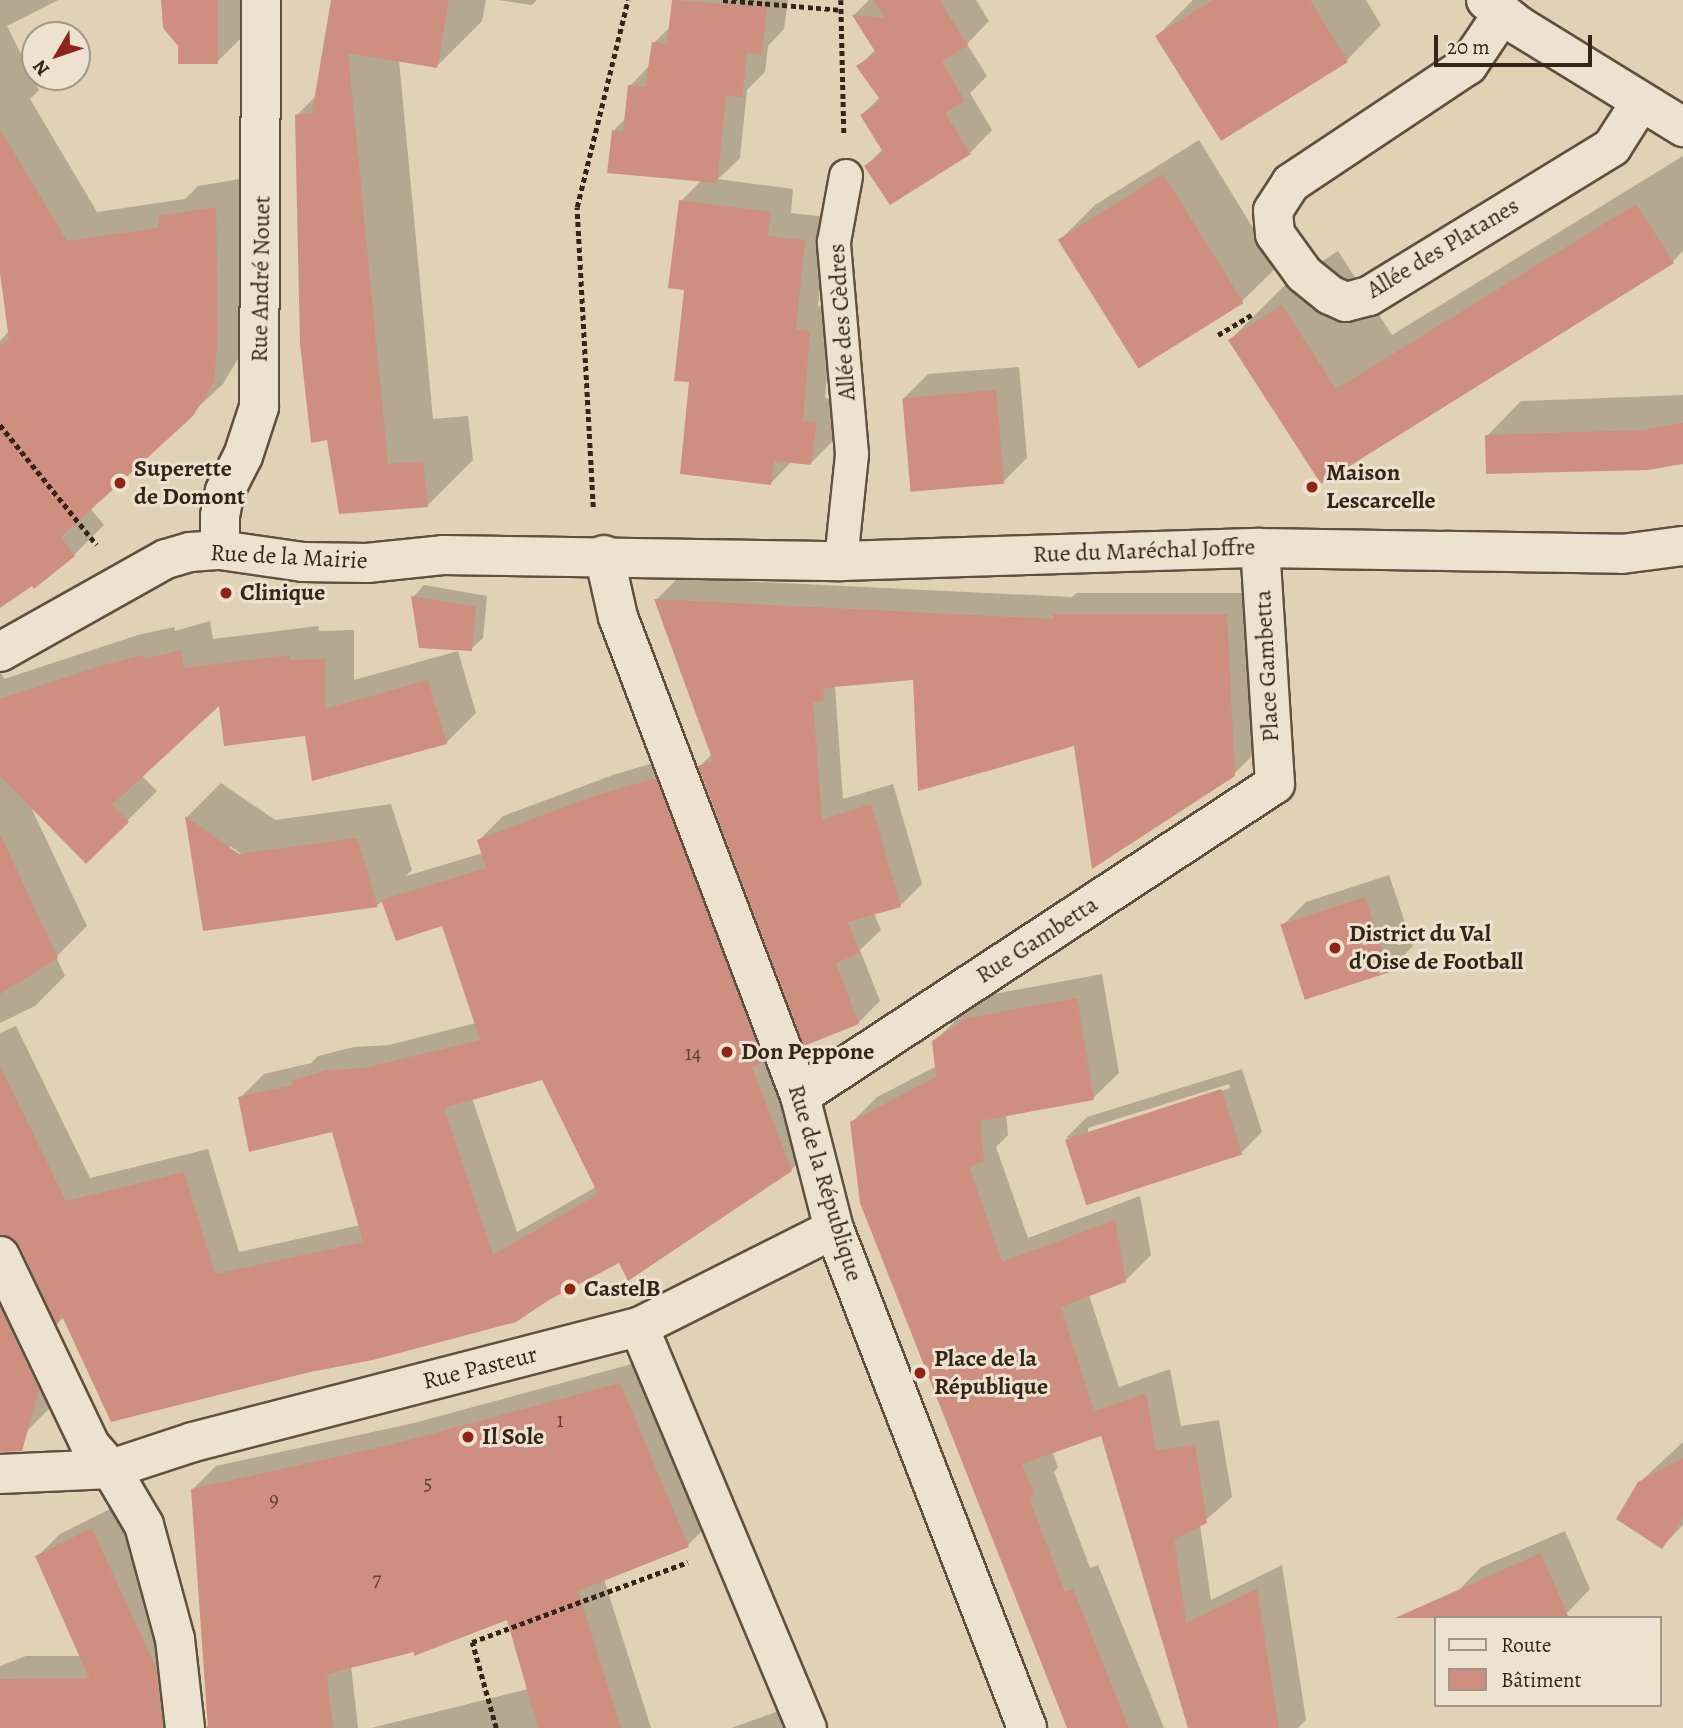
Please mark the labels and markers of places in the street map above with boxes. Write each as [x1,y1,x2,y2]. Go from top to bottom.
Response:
place label: Superette de Domont [134,455,245,511]
place label: Maison Lescarcelle [1326,459,1436,515]
marker: Superette de Domont [112,475,128,491]
marker: Maison Lescarcelle [1304,479,1320,495]
place label: Clinique [240,579,325,607]
marker: Clinique [218,585,234,601]
place label: District du Val d'Oise de Football [1349,920,1523,976]
marker: District du Val d'Oise de Football [1327,940,1343,956]
place label: Don Peppone [741,1038,874,1066]
marker: Don Peppone [719,1044,735,1060]
place label: CastelB [584,1275,660,1303]
marker: CastelB [562,1281,578,1297]
place label: Place de la République [934,1345,1048,1401]
marker: Place de la République [912,1365,928,1381]
place label: Il Sole [482,1423,544,1451]
marker: Il Sole [460,1429,476,1445]

